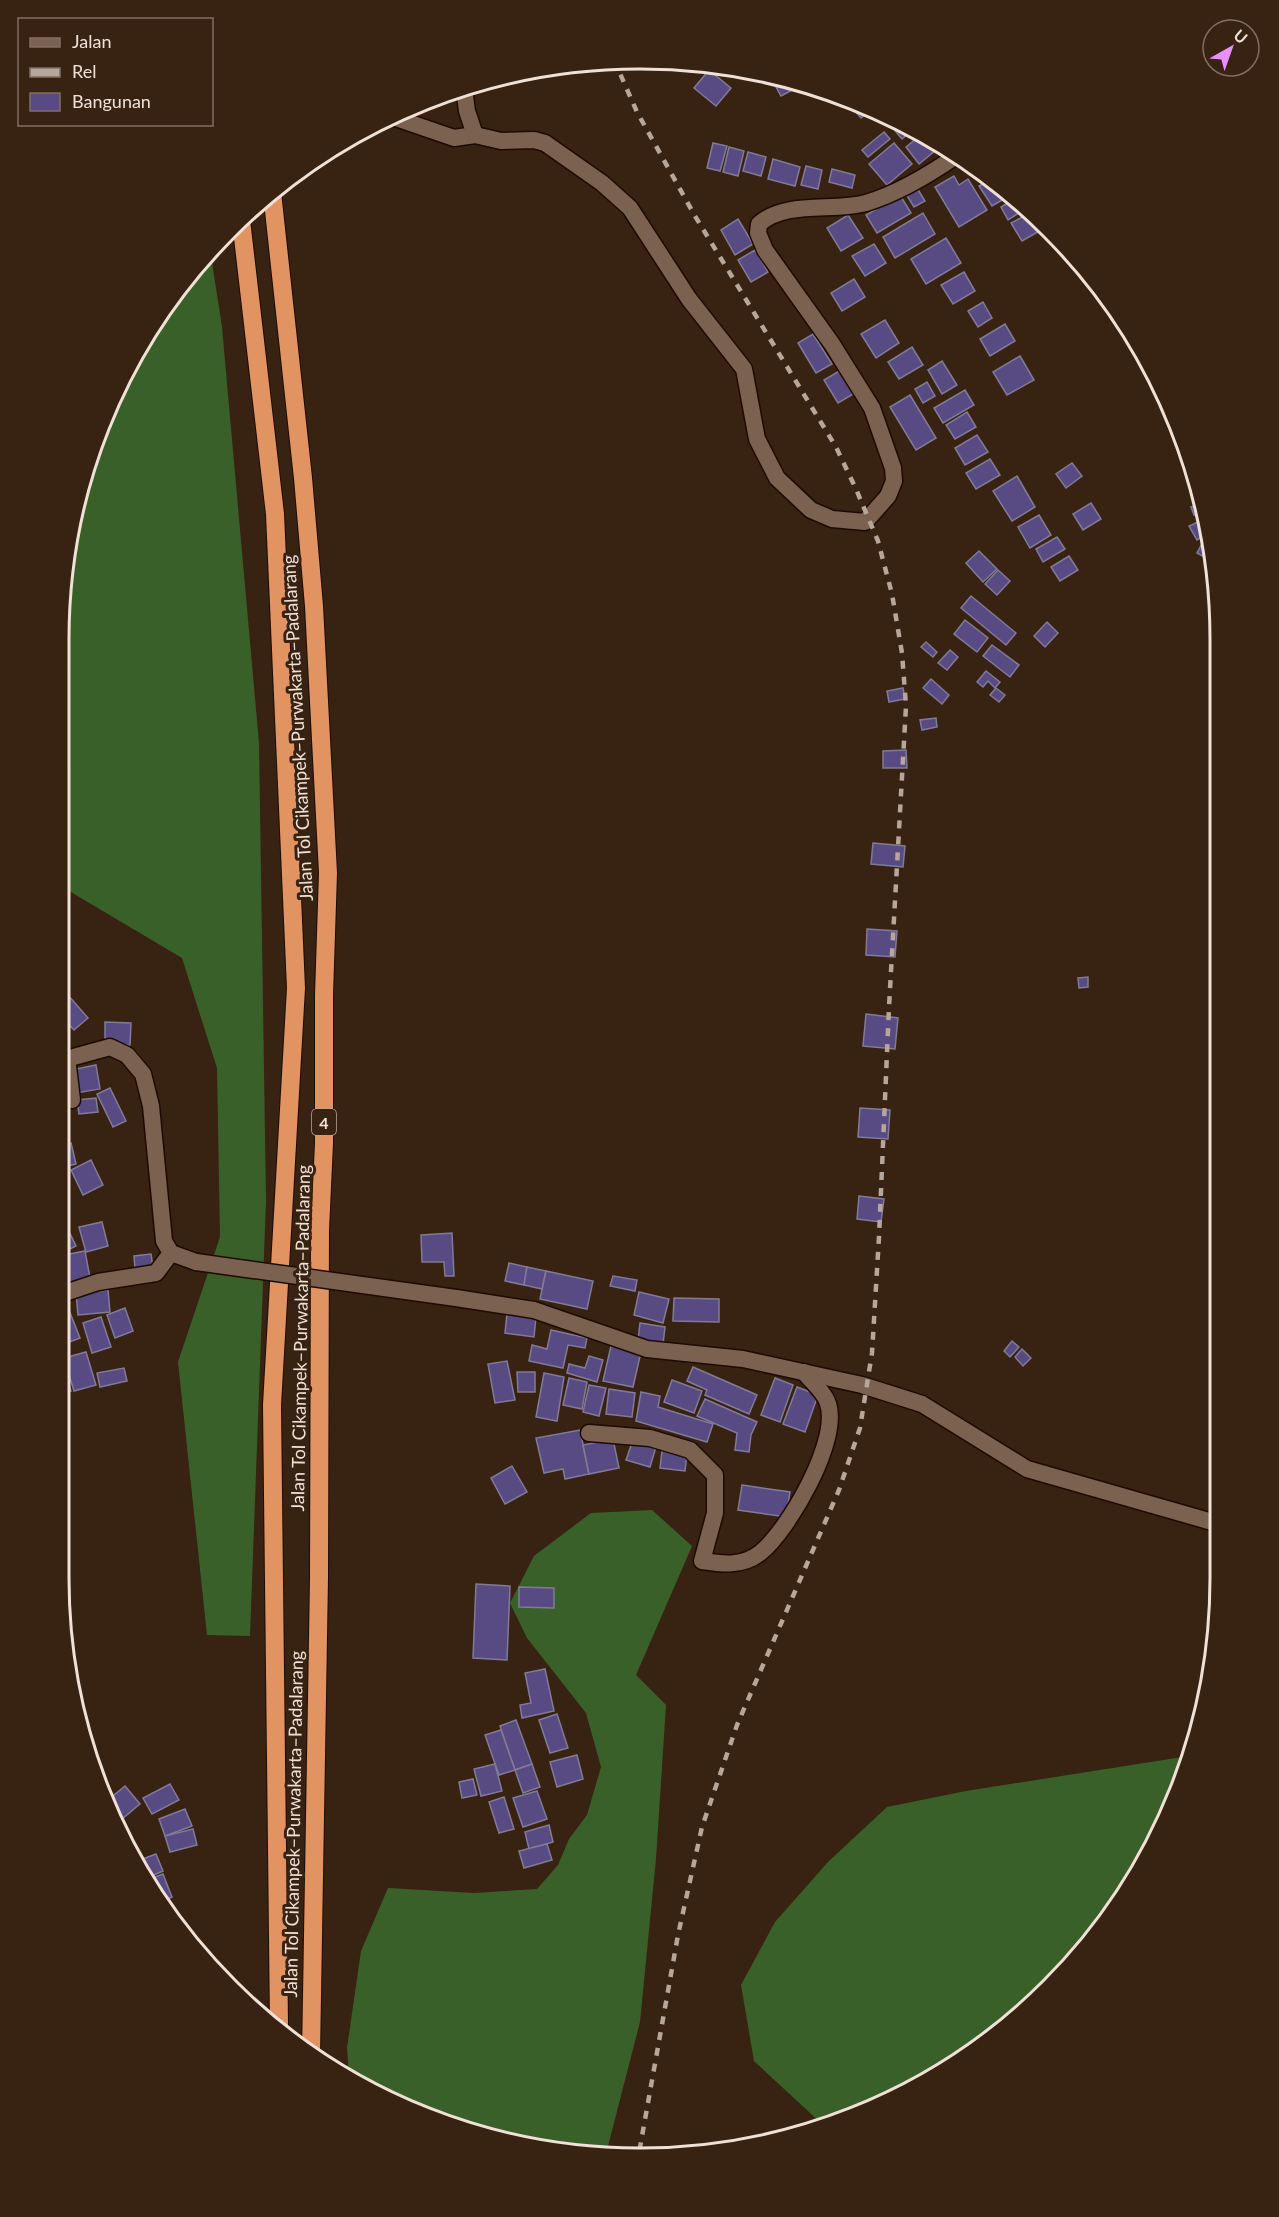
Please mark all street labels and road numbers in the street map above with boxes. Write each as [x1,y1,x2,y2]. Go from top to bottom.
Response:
street label: Jalan Tol Cikampek–Purwakarta–Padalarang [277,554,317,902]
road number: 4 [312,1109,336,1135]
street label: Jalan Tol Cikampek–Purwakarta–Padalarang [286,1165,314,1511]
street label: Jalan Tol Cikampek–Purwakarta–Padalarang [279,1651,307,1997]

